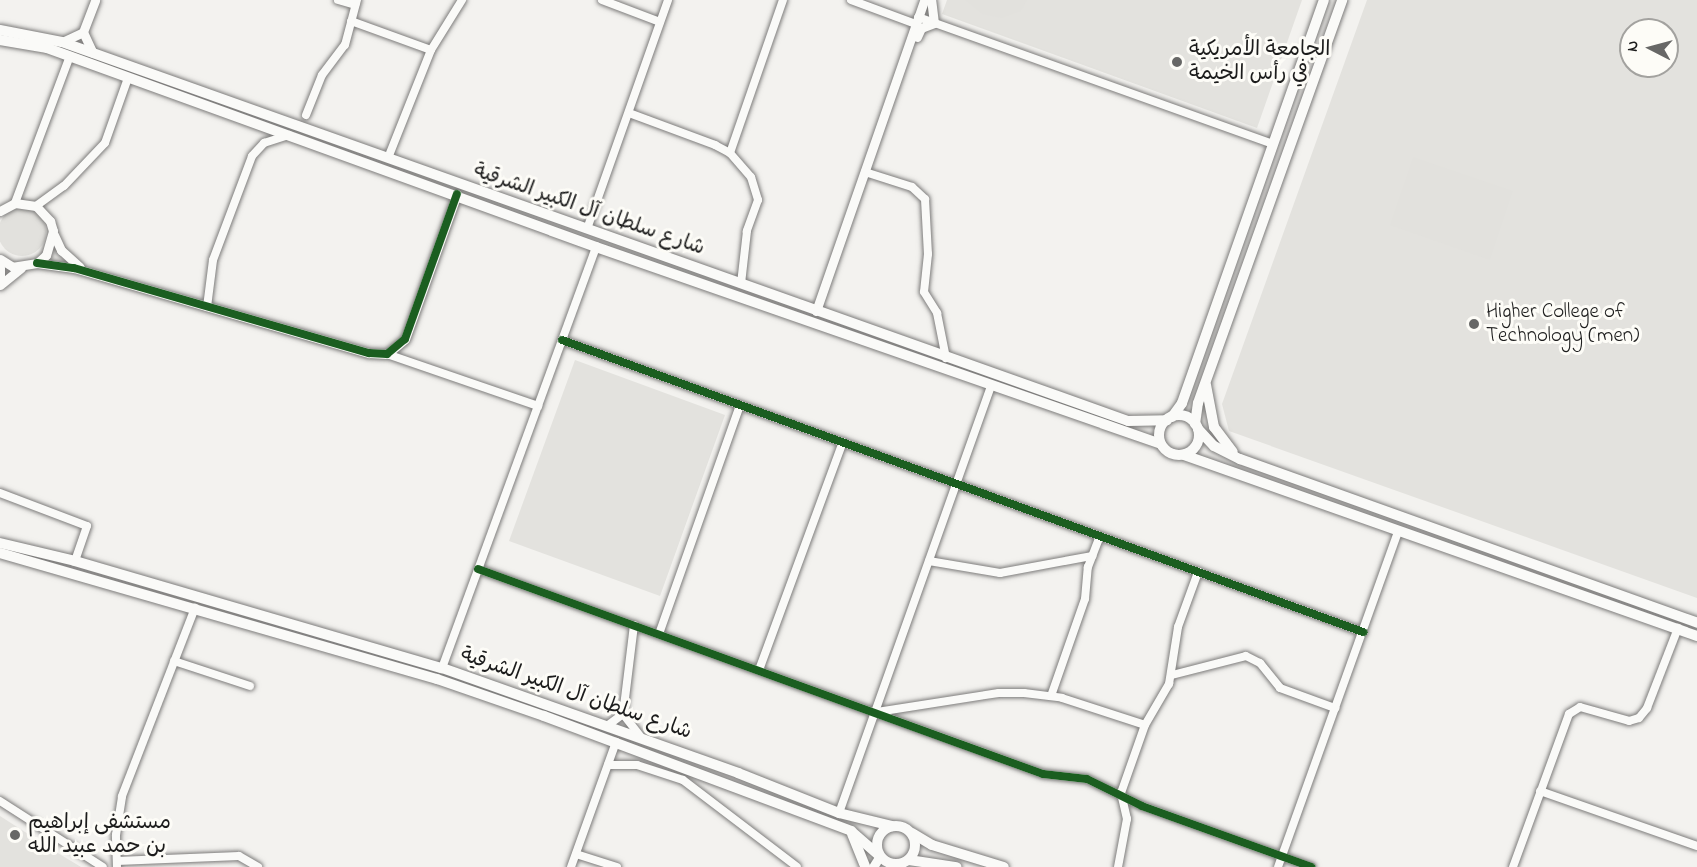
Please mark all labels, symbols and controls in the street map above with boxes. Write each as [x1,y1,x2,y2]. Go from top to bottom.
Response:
north arrow [1619,18,1679,78]
place label: الجامعة الأمريكية في رأس الخيمة [1189,37,1331,87]
text: N [1621,40,1646,53]
marker: الجامعة الأمريكية في رأس الخيمة [1170,55,1184,69]
street label: شارع سلطان آل الكبير الشرقية [470,159,708,261]
place label: Higher College of Technology (men) [1486,299,1639,349]
marker: Higher College of Technology (men) [1467,317,1481,331]
street label: شارع سلطان آل الكبير الشرقية [457,643,695,745]
place label: مستشفى إبراهيم بن حمد عبيد الله [28,810,171,860]
marker: مستشفى إبراهيم بن حمد عبيد الله [6,826,24,844]

